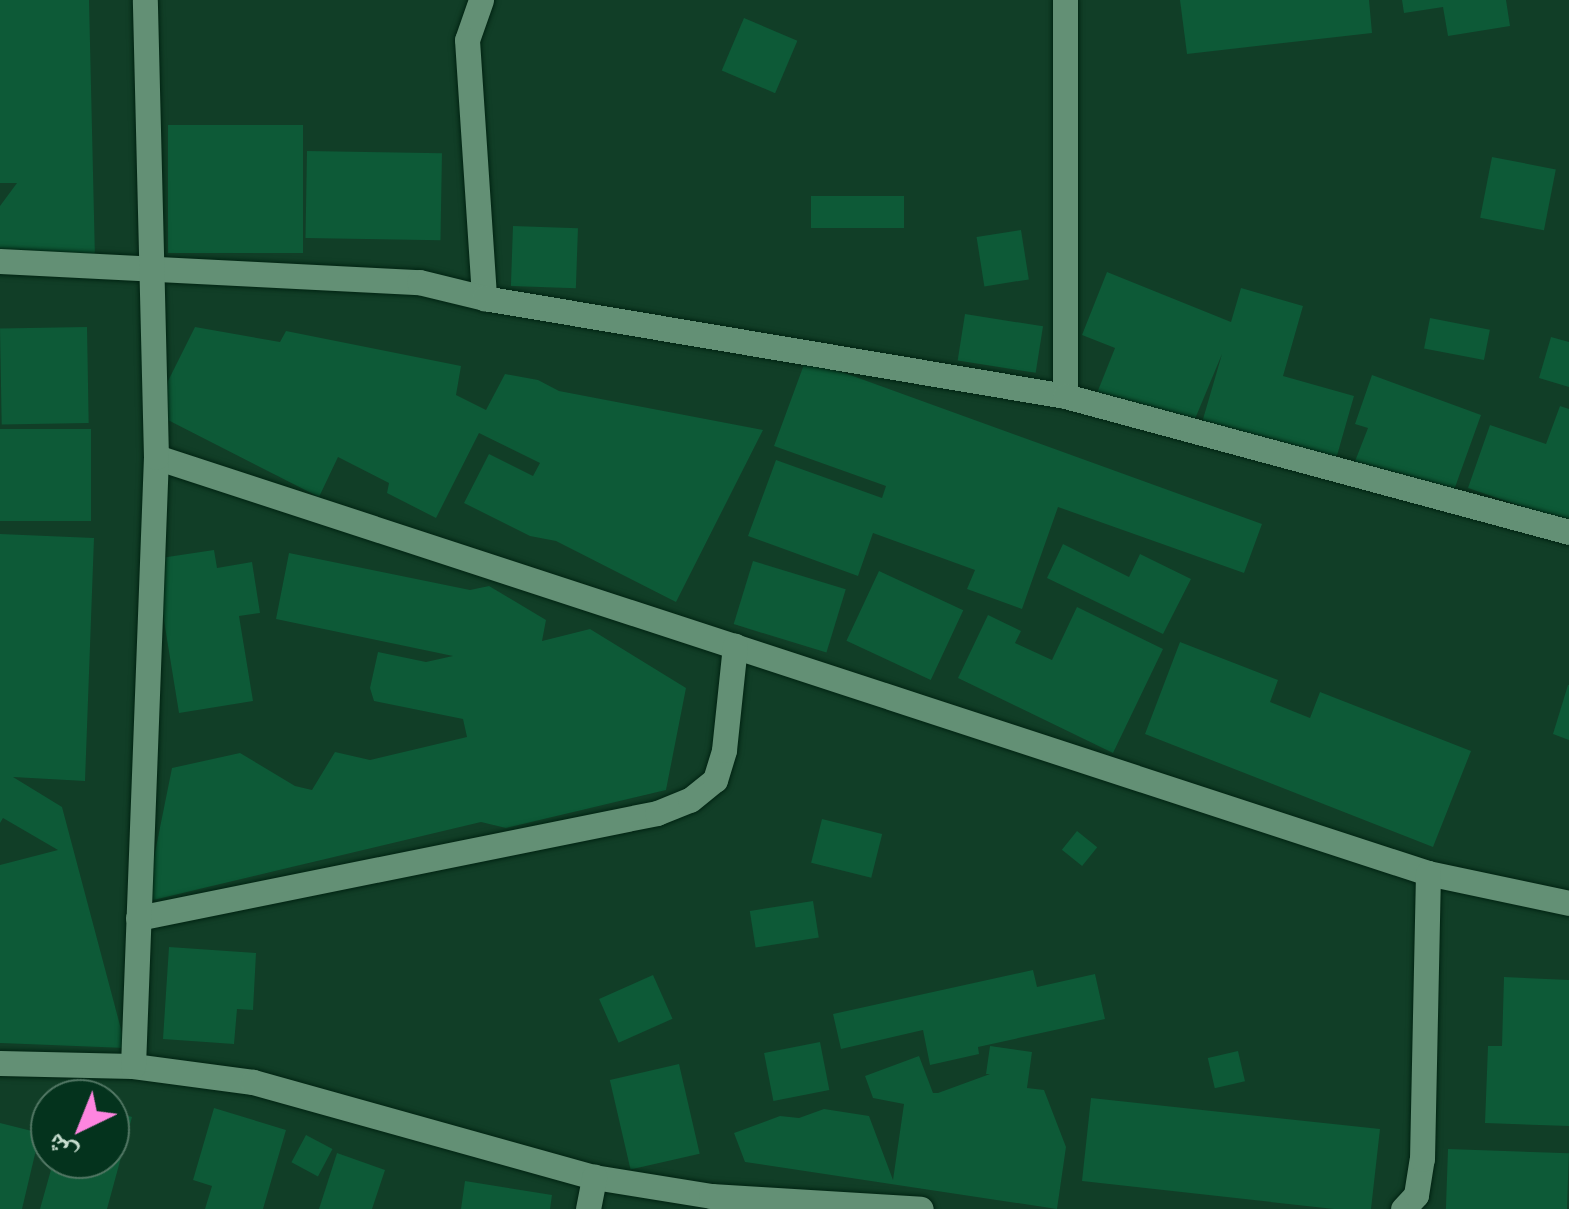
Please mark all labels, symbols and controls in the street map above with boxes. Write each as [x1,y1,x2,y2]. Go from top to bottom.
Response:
north arrow [30,1079,130,1179]
text: ش [38,1127,83,1173]

